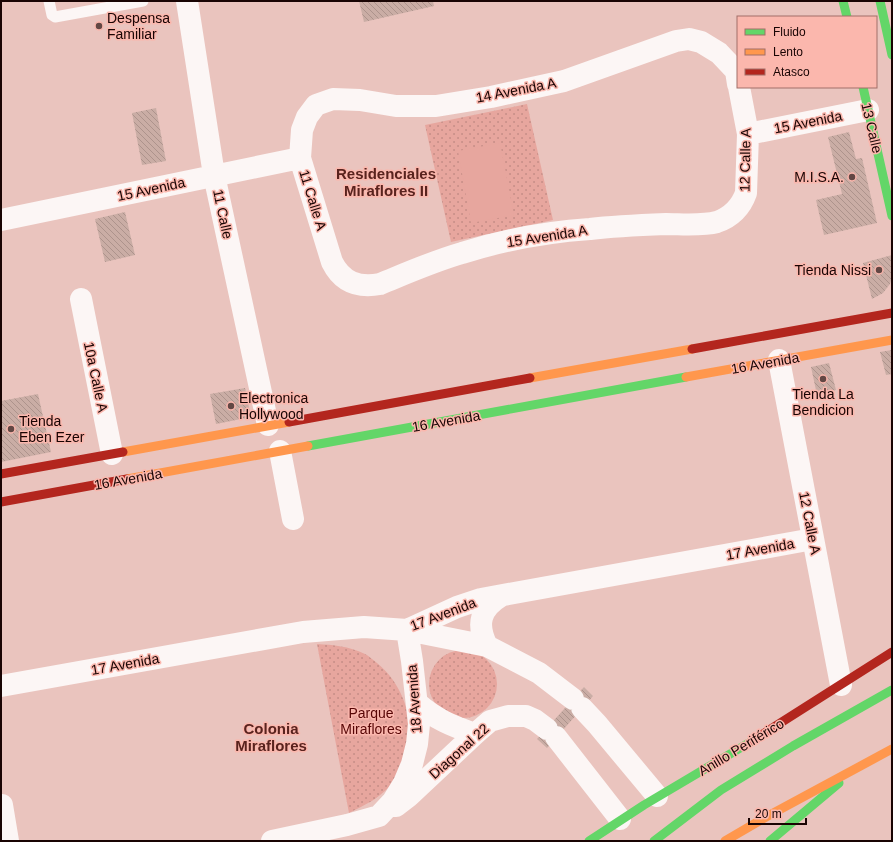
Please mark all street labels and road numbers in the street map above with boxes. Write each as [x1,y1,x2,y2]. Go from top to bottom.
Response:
street label: 14 Avenida A [474,74,558,106]
street label: 13 Calle [858,101,886,155]
street label: 15 Avenida [773,108,844,136]
street label: 12 Calle A [736,127,754,192]
street label: 11 Calle A [296,168,330,233]
street label: 15 Avenida [116,174,187,204]
street label: 11 Calle [210,188,236,240]
street label: 15 Avenida A [506,222,589,250]
street label: 10a Calle A [81,340,111,414]
street label: 16 Avenida [730,349,801,377]
street label: 16 Avenida [411,407,482,435]
street label: 16 Avenida [93,465,164,493]
street label: 12 Calle A [796,490,824,556]
street label: 17 Avenida [725,535,796,563]
street label: 17 Avenida [408,594,478,634]
street label: 17 Avenida [90,650,161,678]
street label: 18 Avenida [404,664,424,734]
street label: Anillo Periférico [695,715,787,779]
street label: Diagonal 22 [426,720,492,782]

